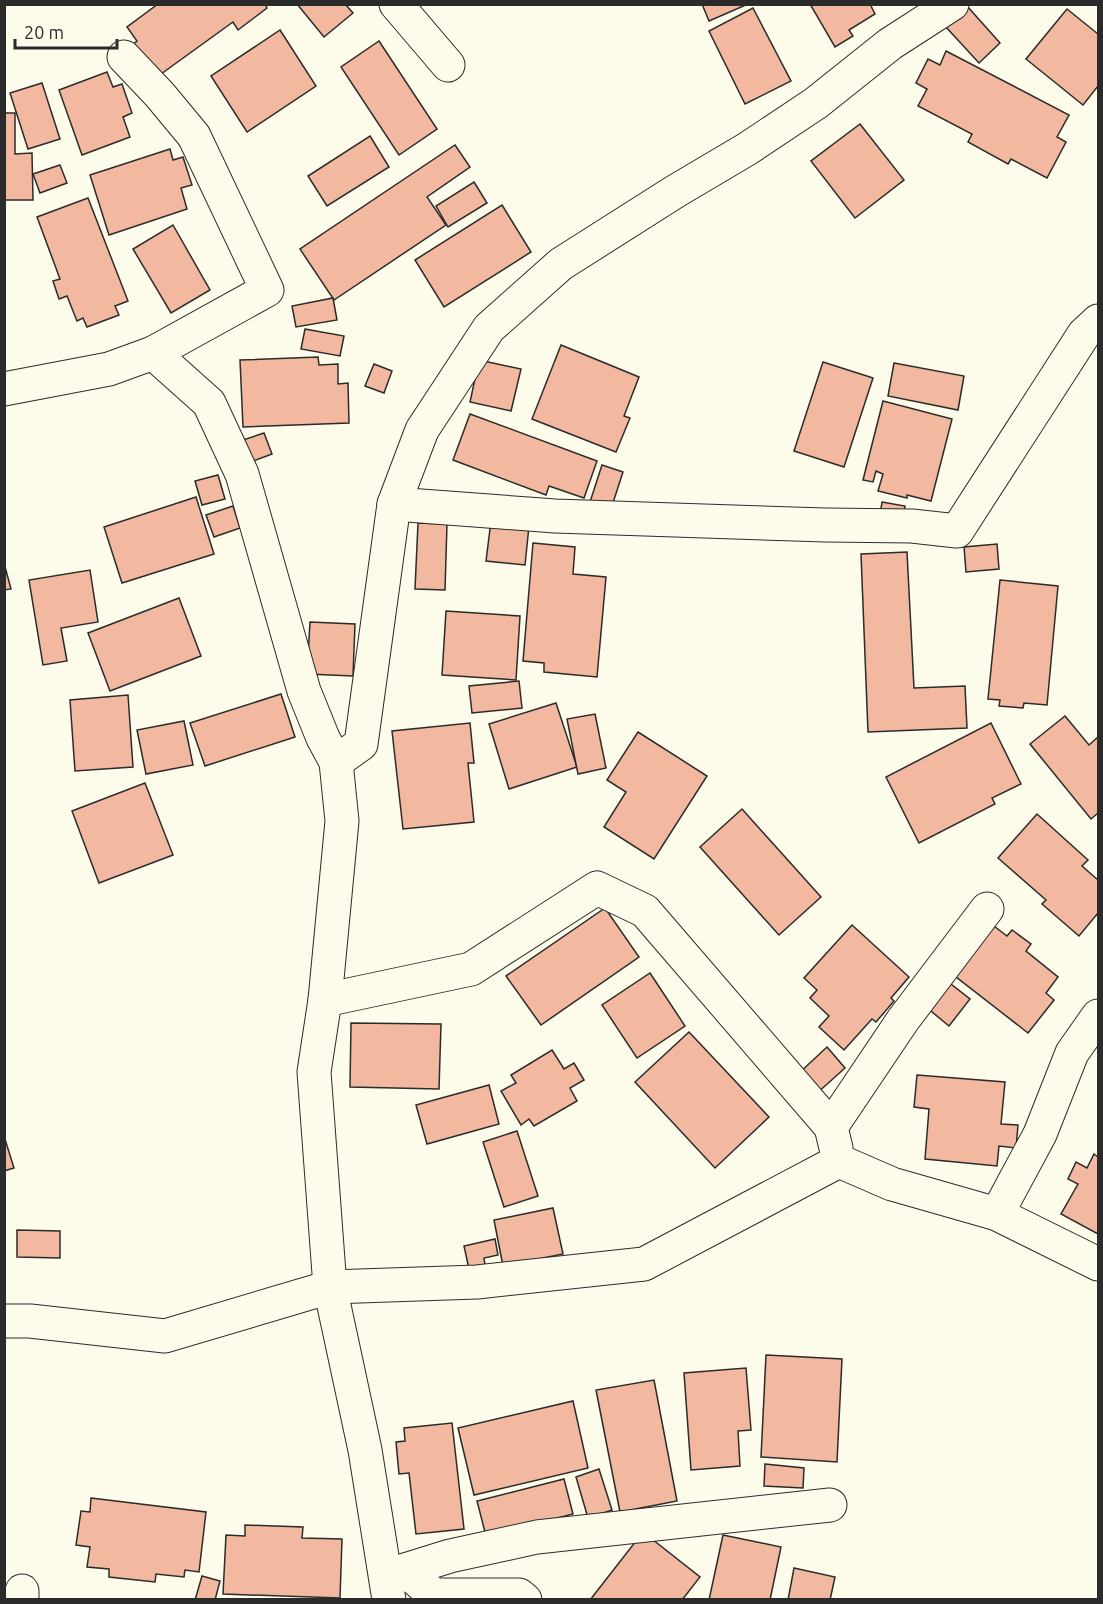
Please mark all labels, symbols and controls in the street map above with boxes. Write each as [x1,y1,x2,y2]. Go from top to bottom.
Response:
scale bar [15,12,117,50]
text: 20 m [24,22,64,42]

